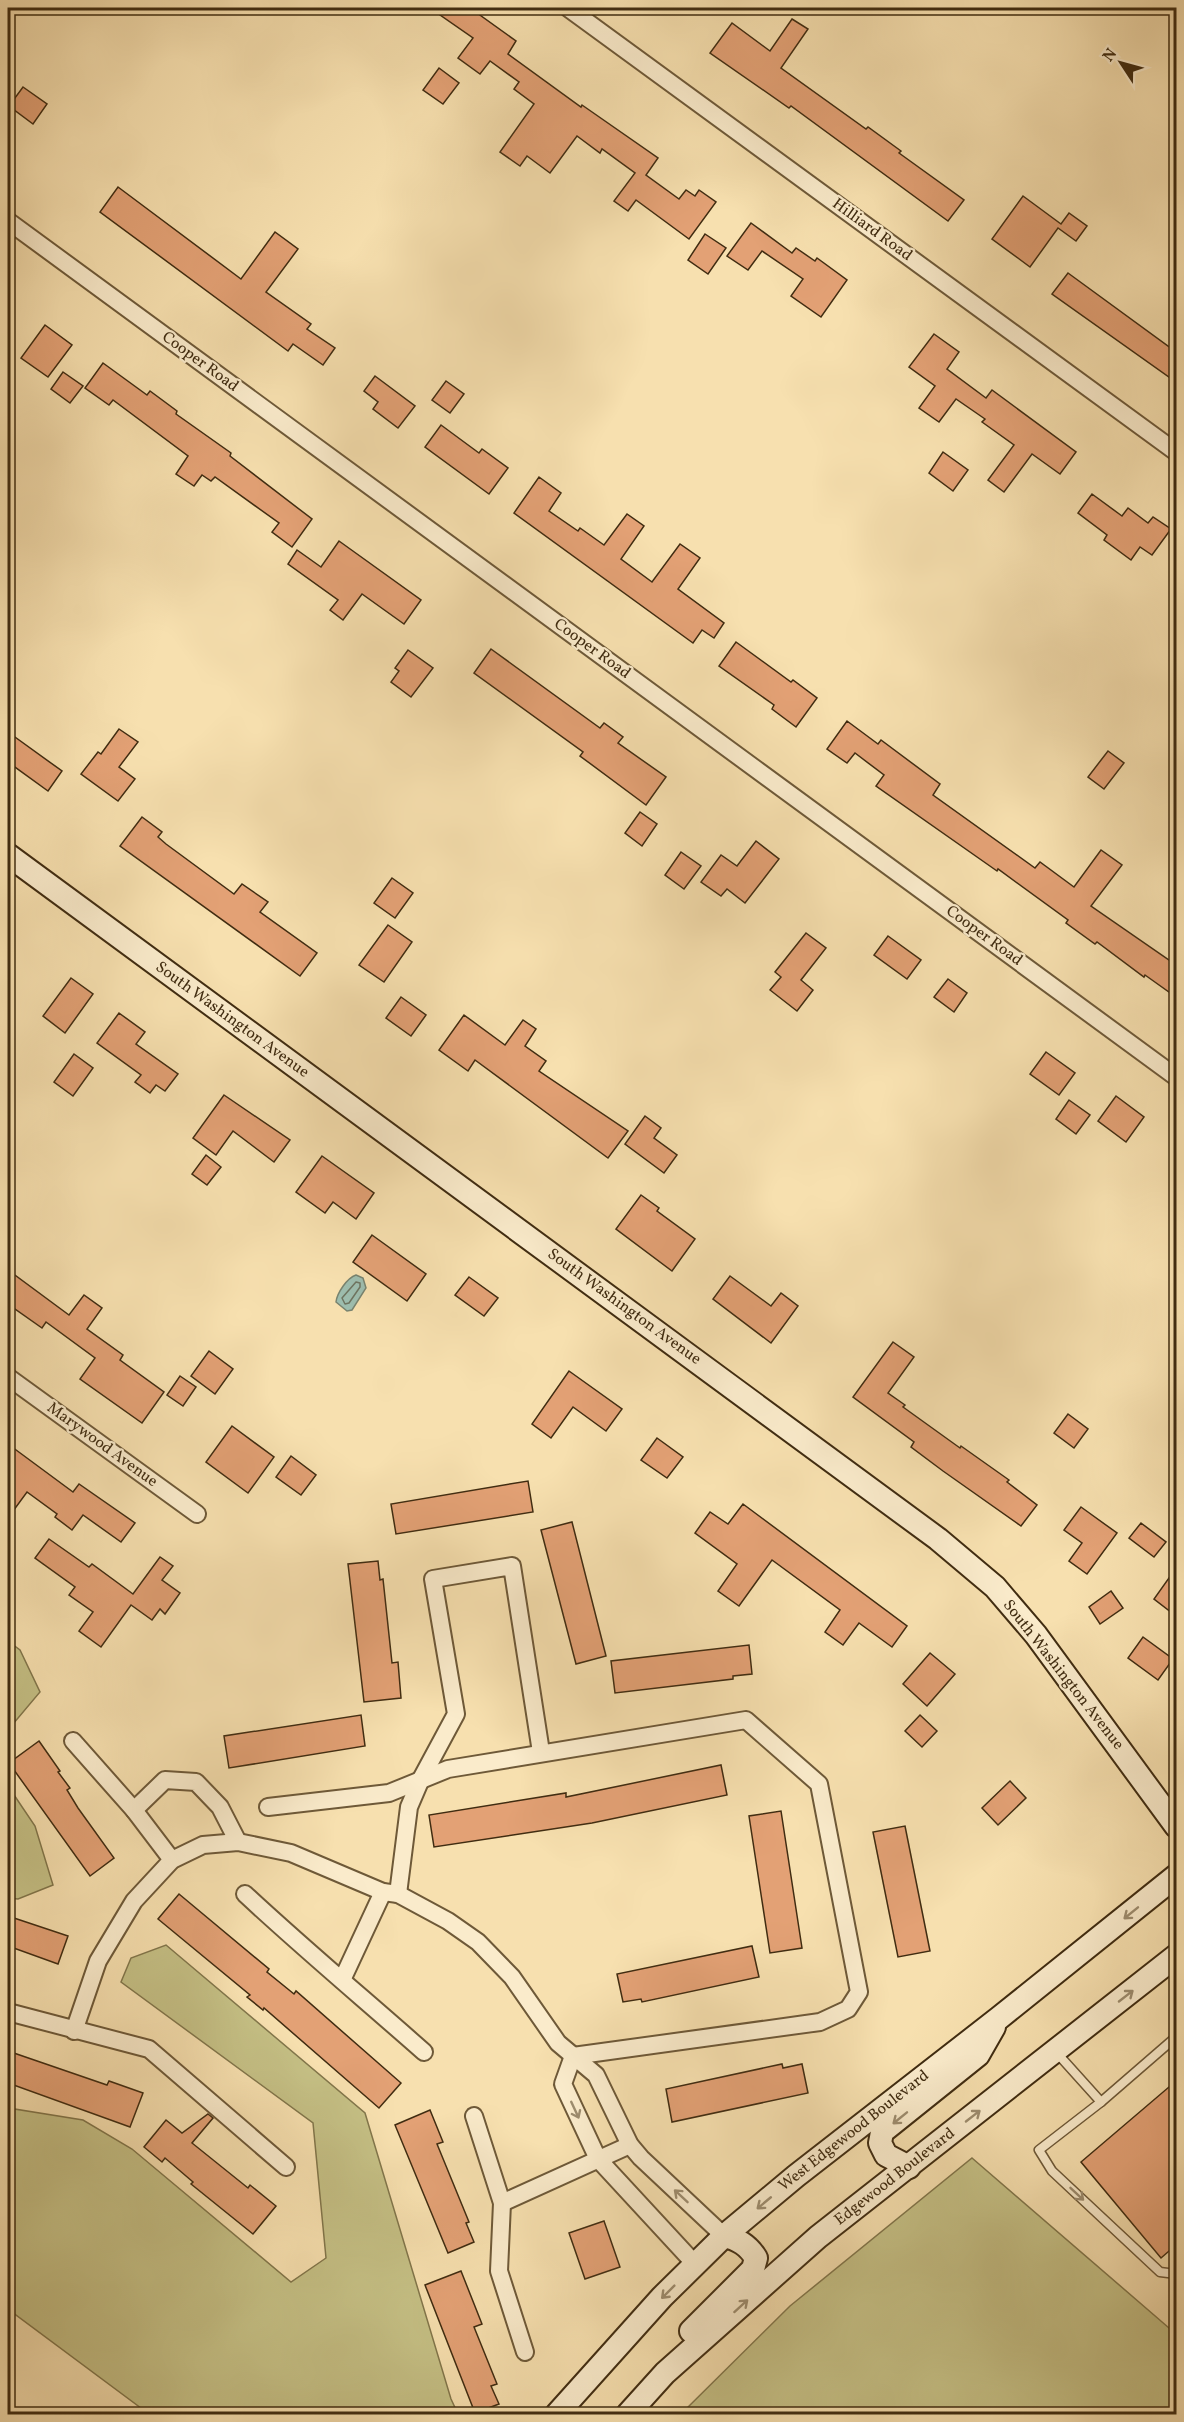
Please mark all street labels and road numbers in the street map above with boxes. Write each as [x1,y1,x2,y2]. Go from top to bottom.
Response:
street label: Hilliard Road [827,193,917,267]
street label: Cooper Road [157,327,243,397]
street label: Cooper Road [549,614,635,684]
street label: Cooper Road [941,901,1027,971]
street label: South Washington Avenue [151,957,313,1083]
street label: South Washington Avenue [543,1244,705,1370]
street label: Marywood Avenue [42,1397,162,1493]
street label: South Washington Avenue [997,1595,1129,1755]
street label: West Edgewood Boulevard [775,2066,933,2196]
street label: Edgewood Boulevard [831,2124,959,2230]

